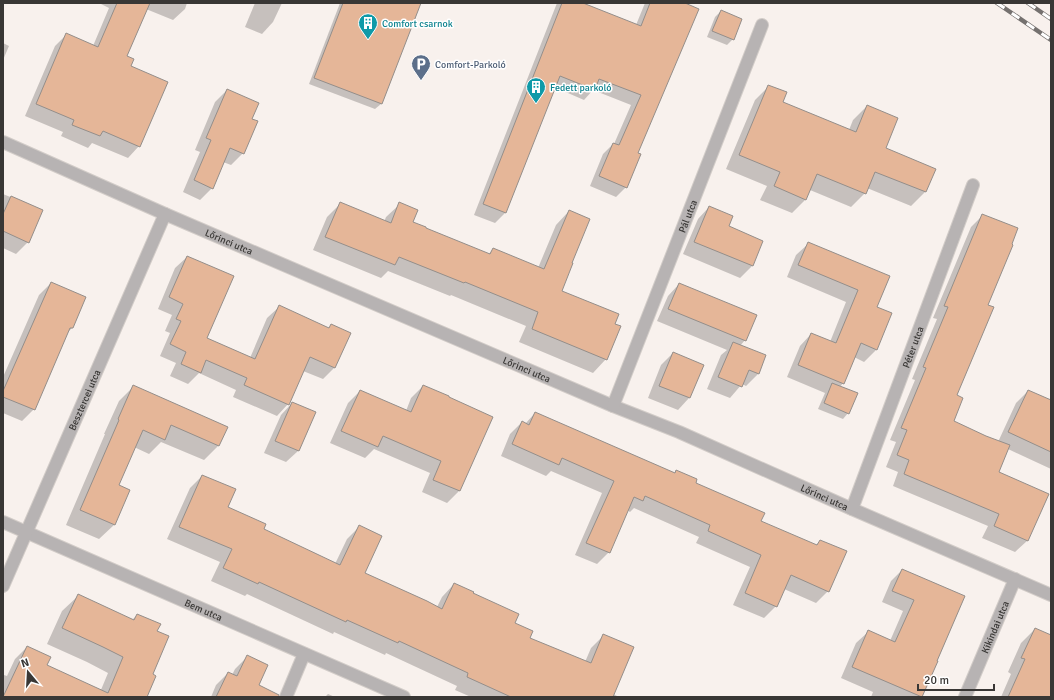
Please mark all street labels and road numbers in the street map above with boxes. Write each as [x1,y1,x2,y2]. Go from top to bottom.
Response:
street label: Pál utca [676,198,700,235]
street label: Lőrinci utca [203,227,254,258]
street label: Péter utca [900,325,927,370]
street label: Lőrinci utca [501,355,552,386]
street label: Besztercei utca [66,368,103,433]
street label: Lőrinci utca [799,482,850,514]
street label: Bem utca [183,597,224,624]
street label: Kikindai utca [979,599,1012,655]

